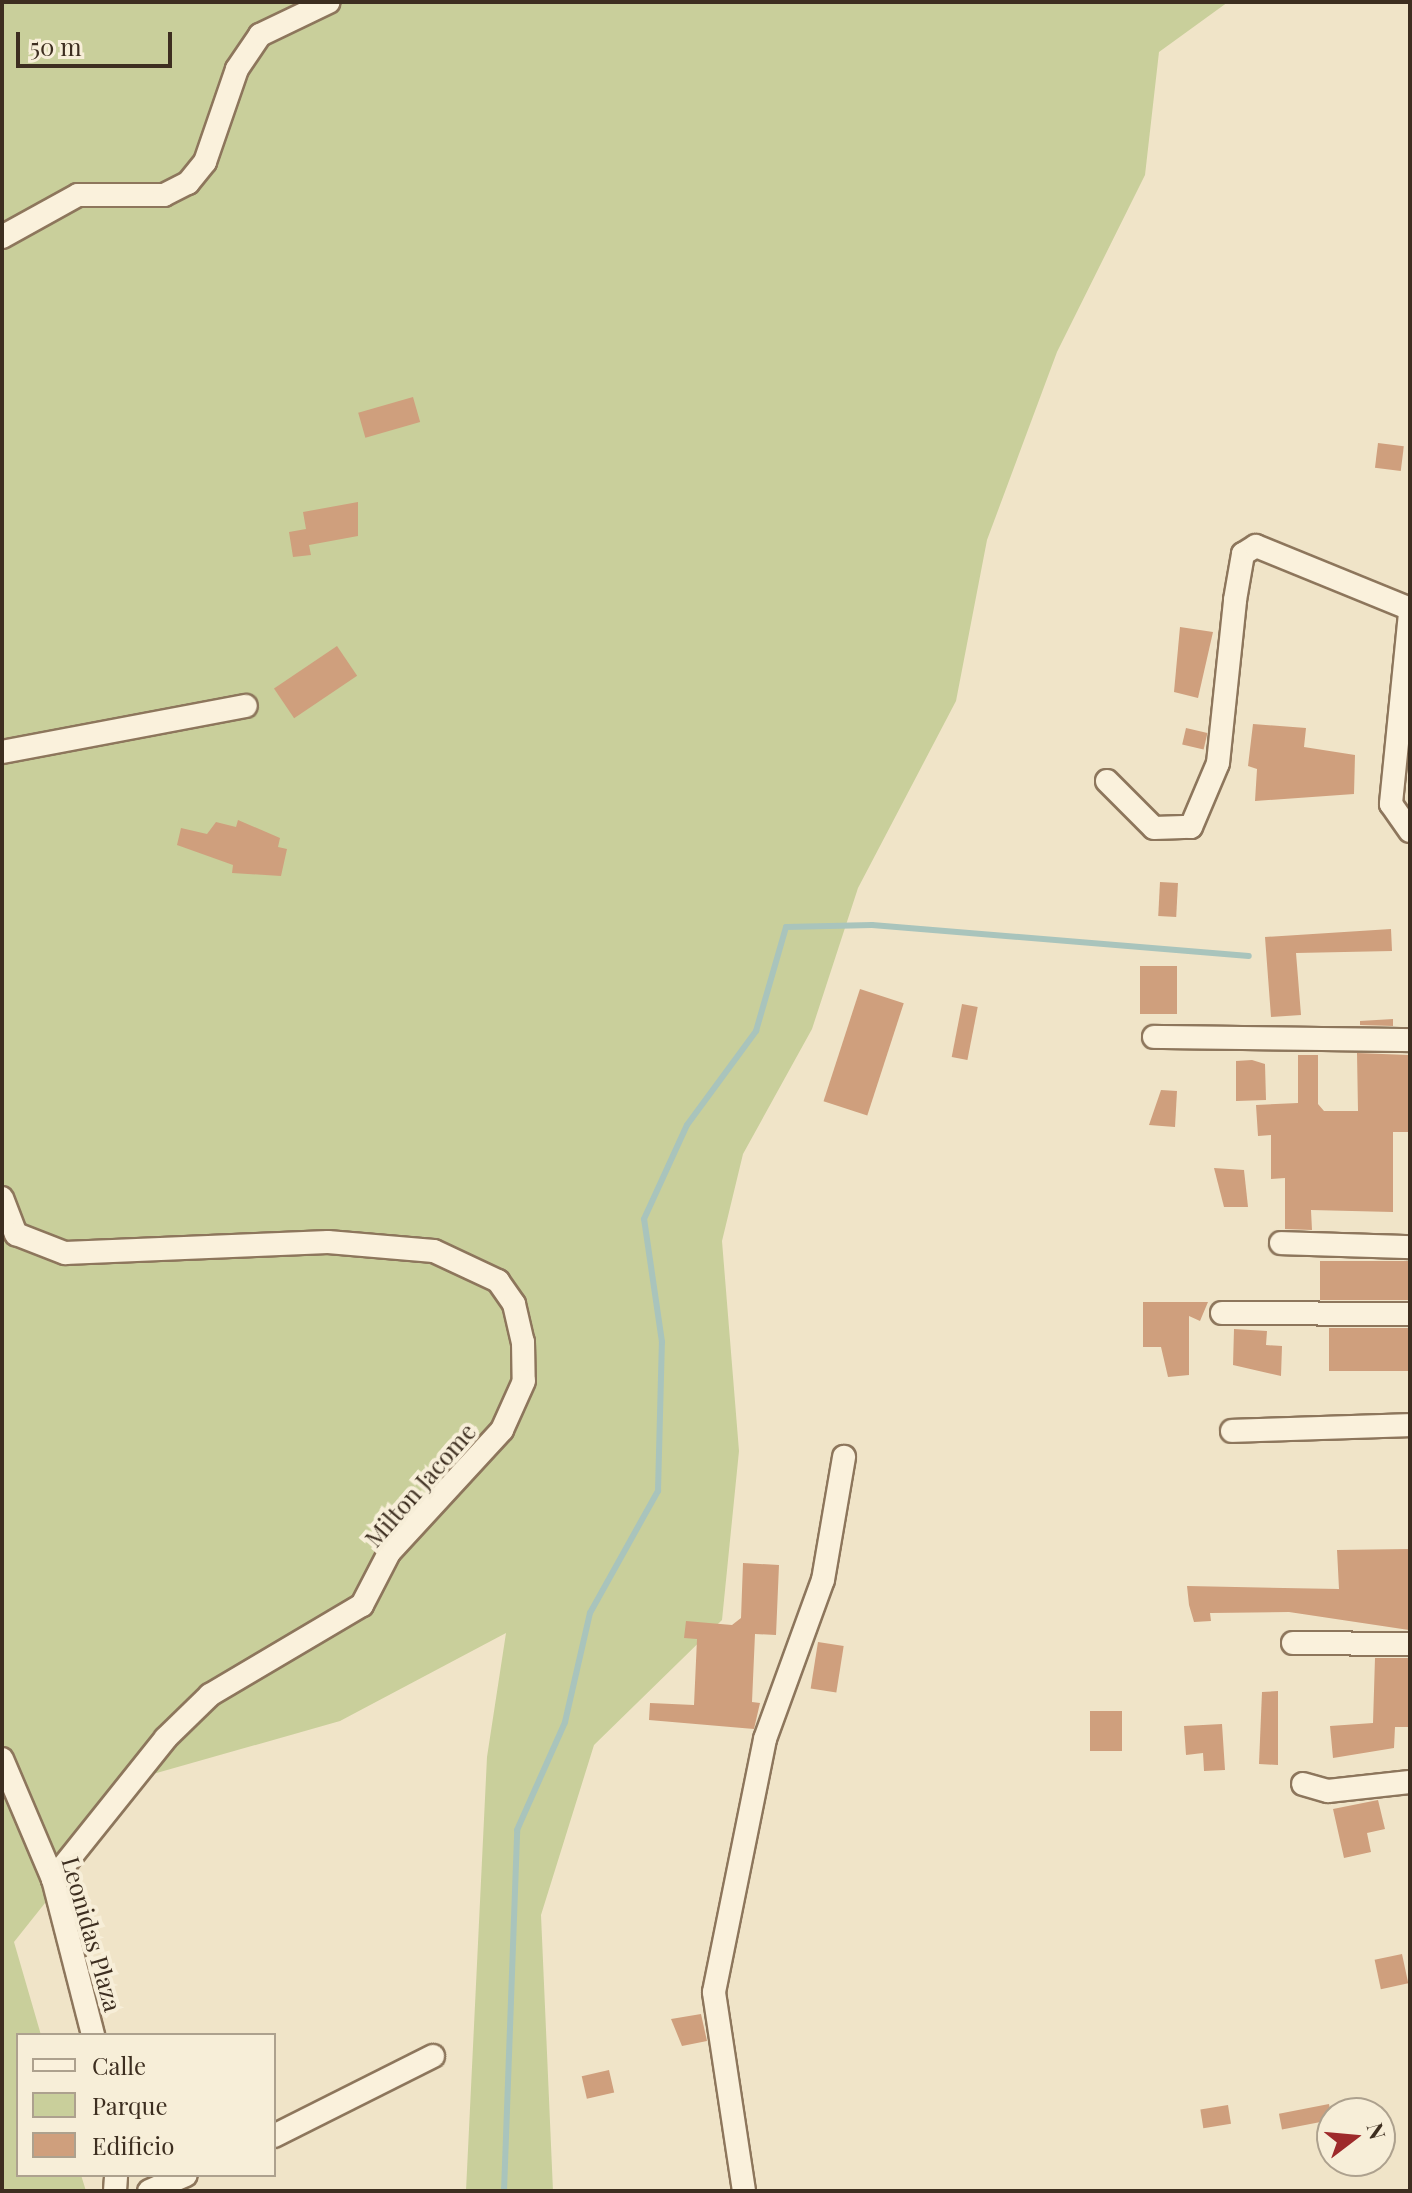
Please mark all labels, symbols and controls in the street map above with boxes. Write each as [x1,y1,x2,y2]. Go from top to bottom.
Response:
scale bar [20,16,176,66]
text: 50 m [30,30,82,62]
street label: Milton Jacome [359,1417,481,1553]
street label: Leonidas Plaza [56,1853,128,2015]
legend [16,2033,276,2177]
text: Calle [92,2049,146,2081]
text: Parque [92,2089,168,2121]
north arrow [1316,2097,1396,2177]
text: N [1361,2119,1394,2143]
text: Edificio [92,2129,174,2161]

